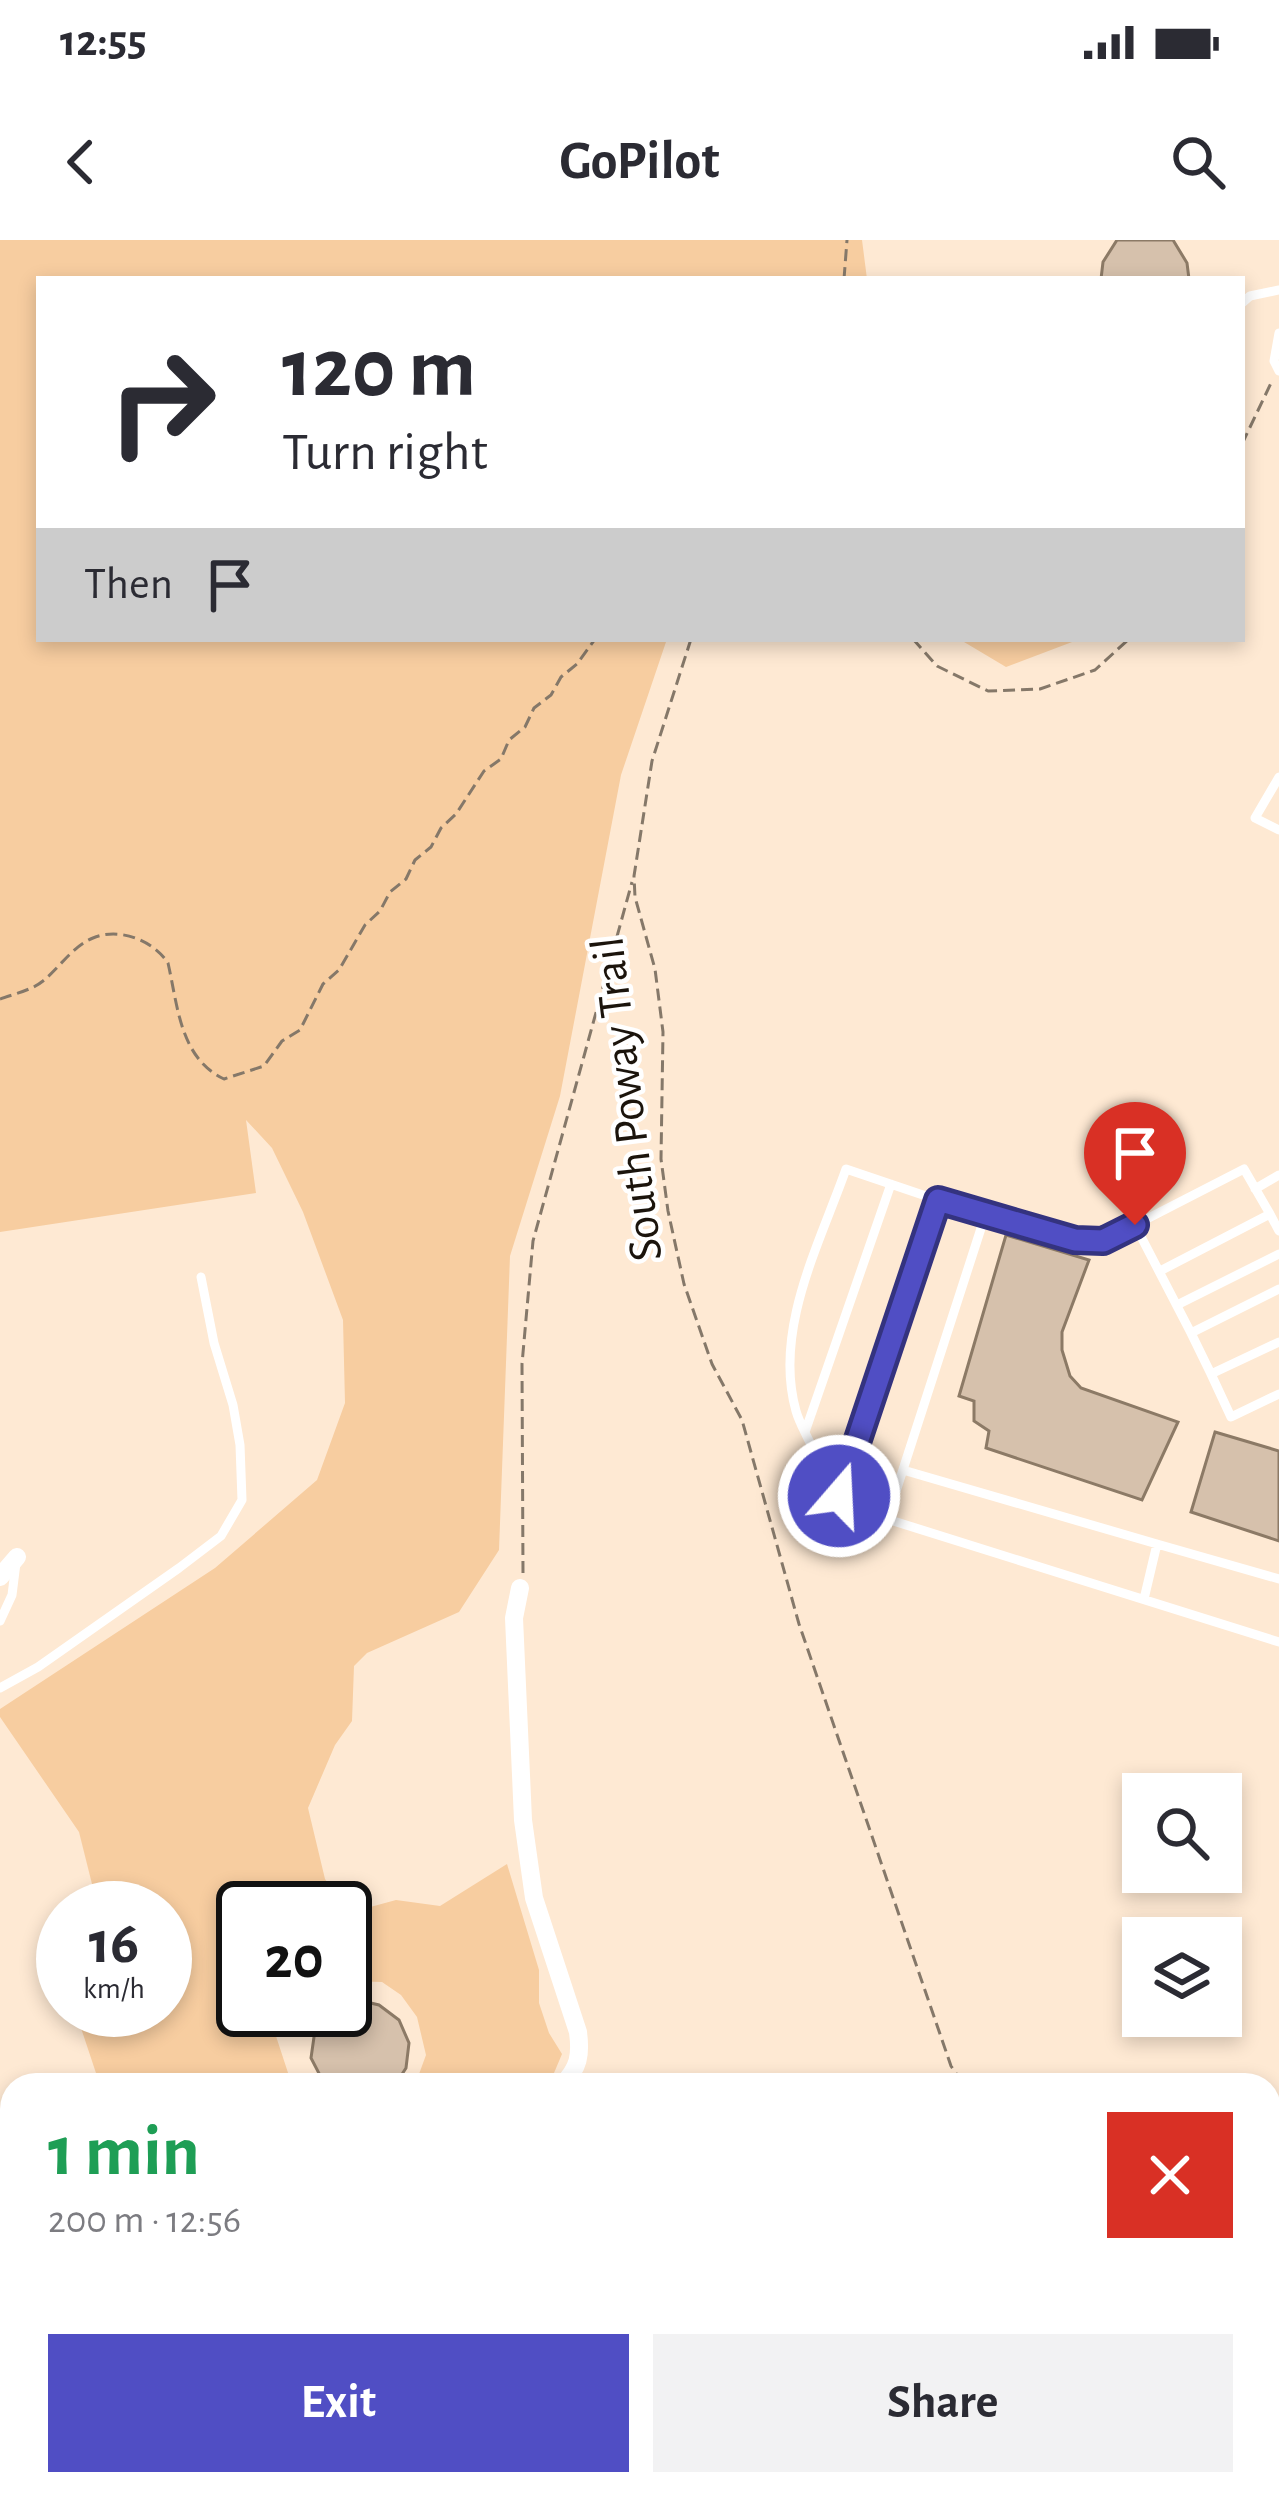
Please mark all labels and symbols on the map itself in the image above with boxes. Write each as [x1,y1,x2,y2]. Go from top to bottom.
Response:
street label: South Poway Trail [584,934,672,1264]
pin [1084,1102,1186,1225]
position arrow [776,1433,902,1559]
speed limit sign: 20 [216,1881,372,2037]

